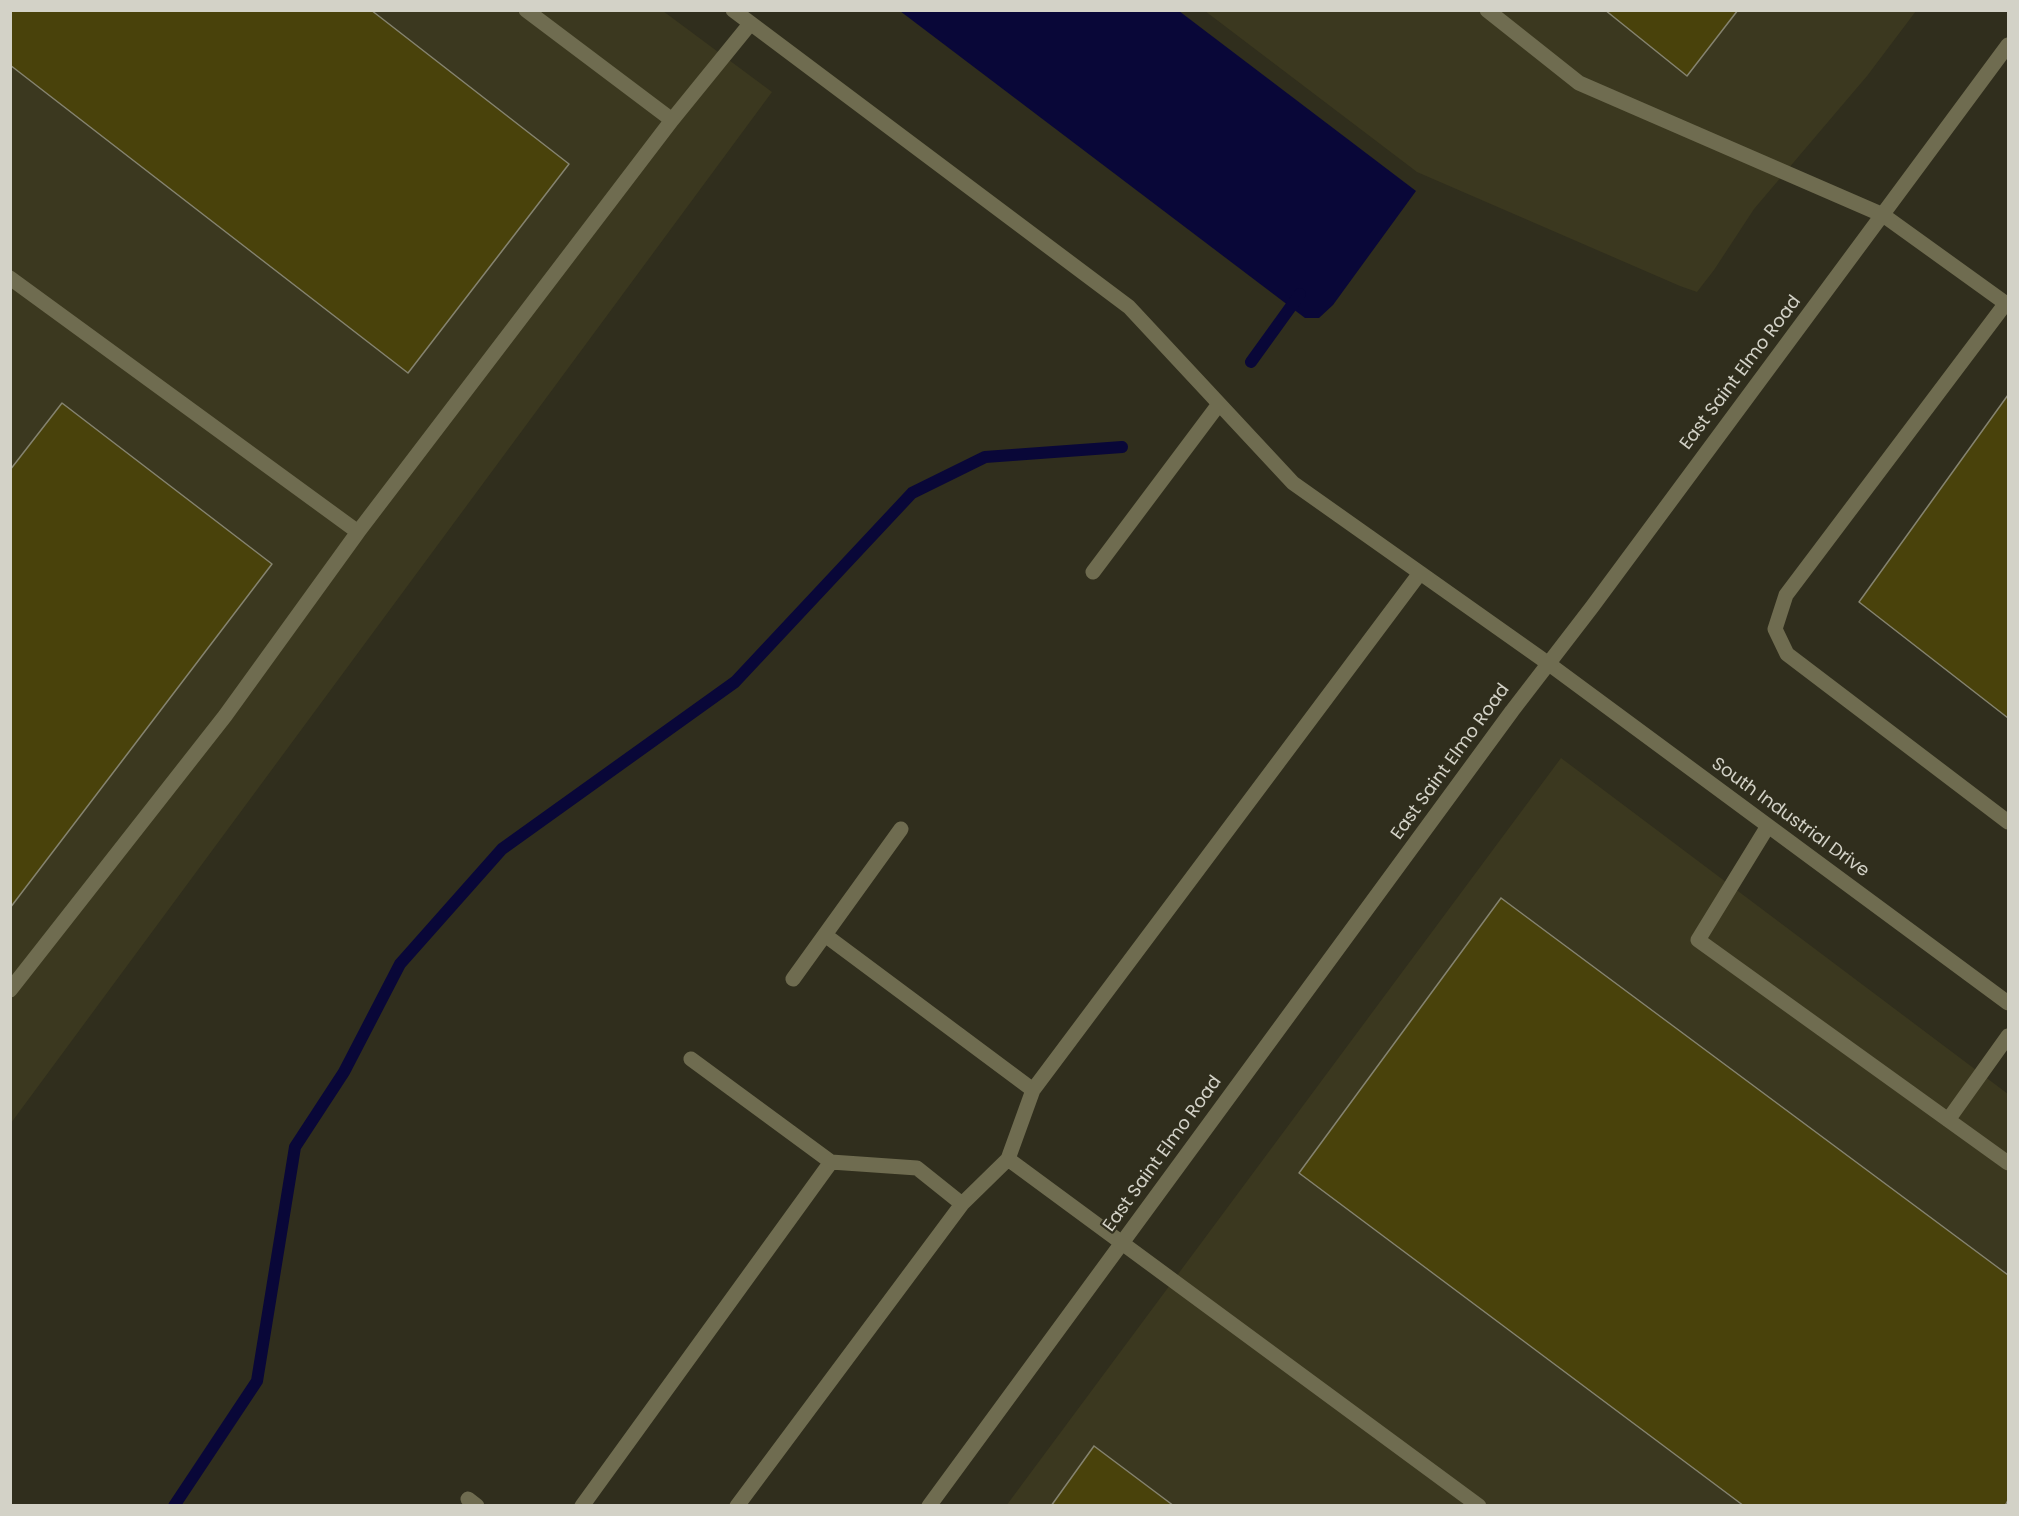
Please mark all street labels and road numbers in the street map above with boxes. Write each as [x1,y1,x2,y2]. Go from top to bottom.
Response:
street label: East Saint Elmo Road [1676,292,1806,454]
street label: East Saint Elmo Road [1387,680,1515,844]
street label: South Industrial Drive [1707,754,1873,882]
street label: East Saint Elmo Road [1099,1072,1227,1236]

